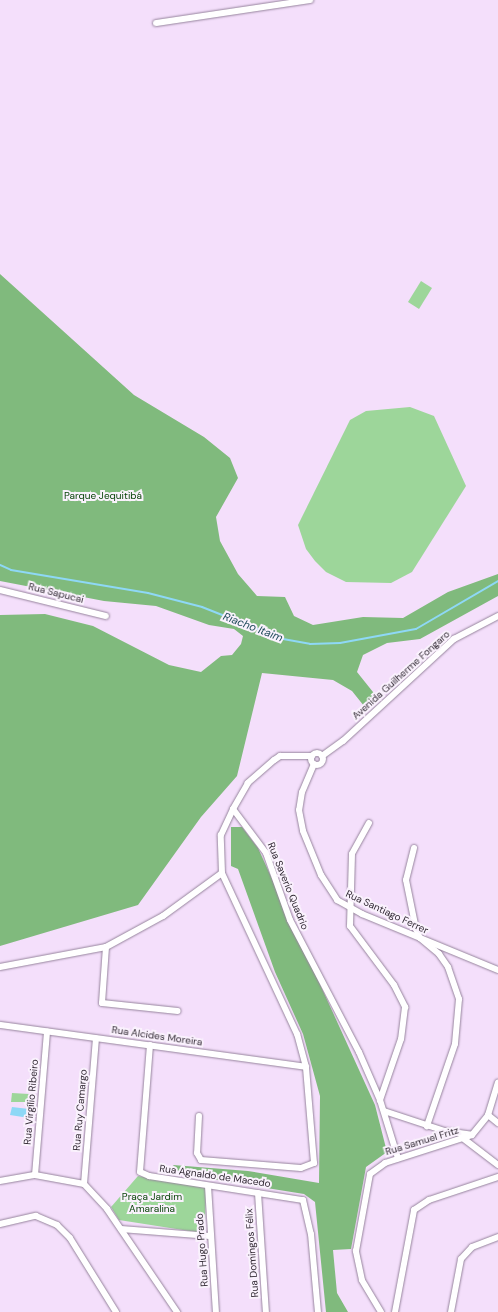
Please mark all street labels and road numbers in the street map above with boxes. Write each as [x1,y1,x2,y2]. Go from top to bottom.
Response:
street label: Rua Sapucai [27,580,85,606]
street label: Avenida Guilherme Fongaro [350,628,452,722]
street label: Rua Saverio Quadrio [265,840,311,932]
street label: Rua Santiago Ferrer [344,888,430,936]
street label: Rua Alcides Moreira [111,1024,203,1048]
street label: Rua Virgílio Ribeiro [21,1059,41,1145]
street label: Rua Ruy Camargo [70,1069,90,1151]
street label: Rua Samuel Fritz [384,1124,460,1158]
street label: Rua Agnaldo de Macedo [159,1162,271,1190]
street label: Rua Domingos Félix [243,1208,261,1298]
street label: Rua Hugo Prado [193,1213,211,1287]

